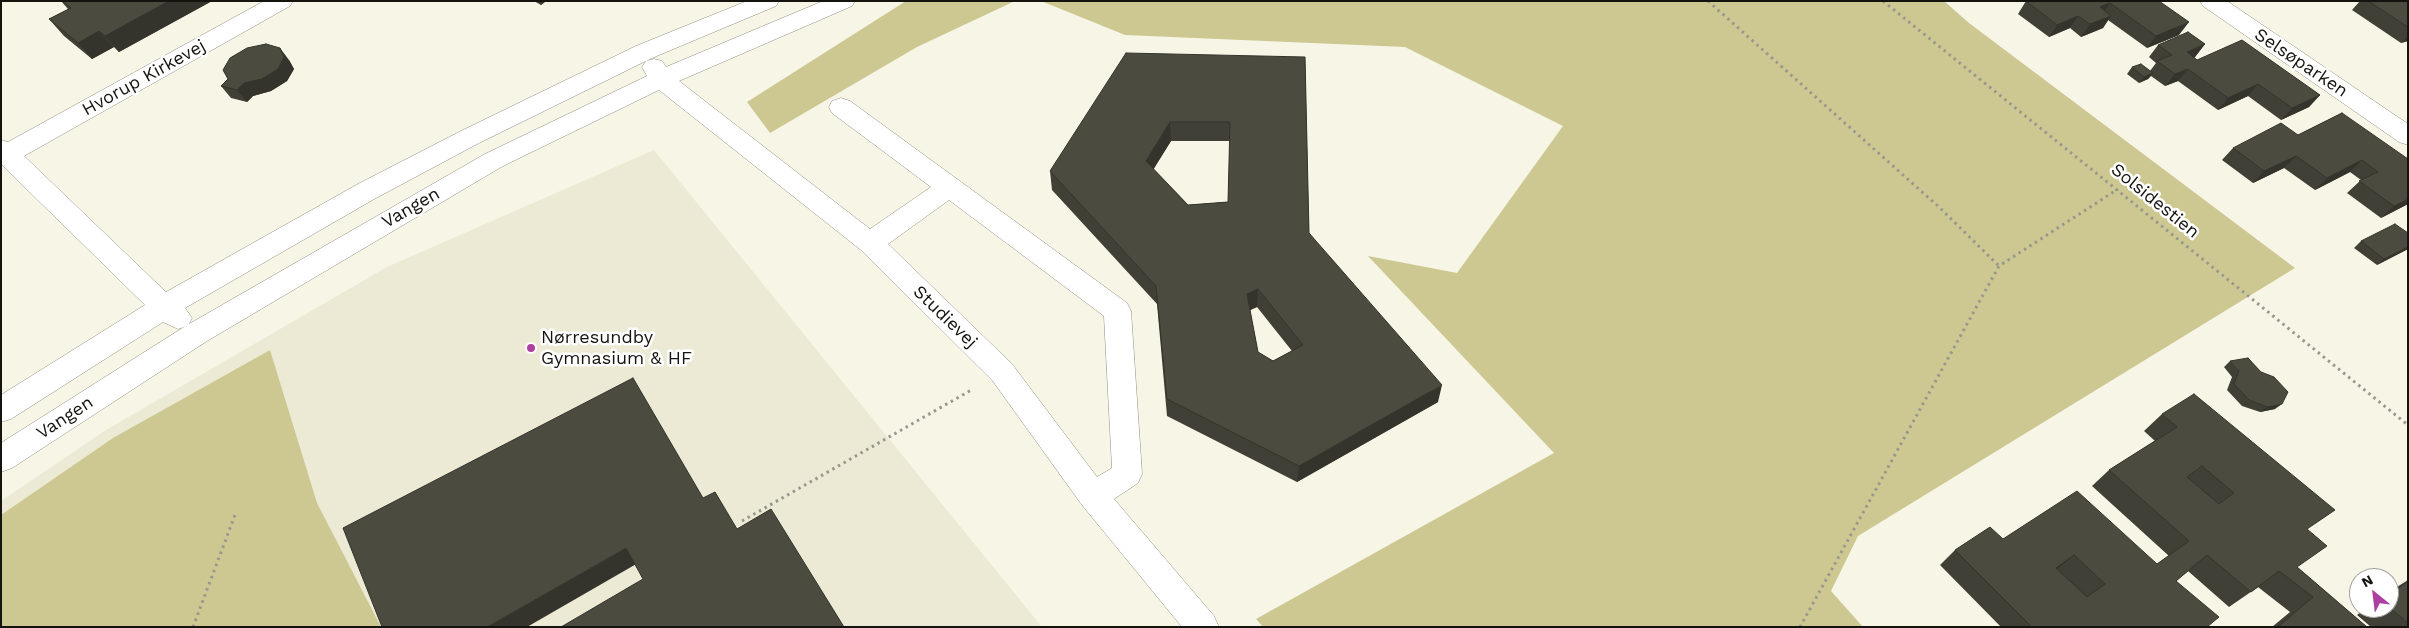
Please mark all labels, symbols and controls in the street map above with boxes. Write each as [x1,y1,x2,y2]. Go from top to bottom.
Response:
street label: Selsøparken [2250,24,2352,102]
street label: Hvorup Kirkevej [79,35,209,121]
street label: Solsidestien [2107,159,2203,243]
street label: Vangen [378,183,444,233]
street label: Studievej [908,281,982,353]
place label: Nørresundby Gymnasium & HF [541,327,692,369]
marker: Nørresundby Gymnasium & HF [525,342,537,354]
street label: Vangen [33,392,97,444]
north arrow [2349,568,2399,618]
text: N [2359,571,2376,590]

